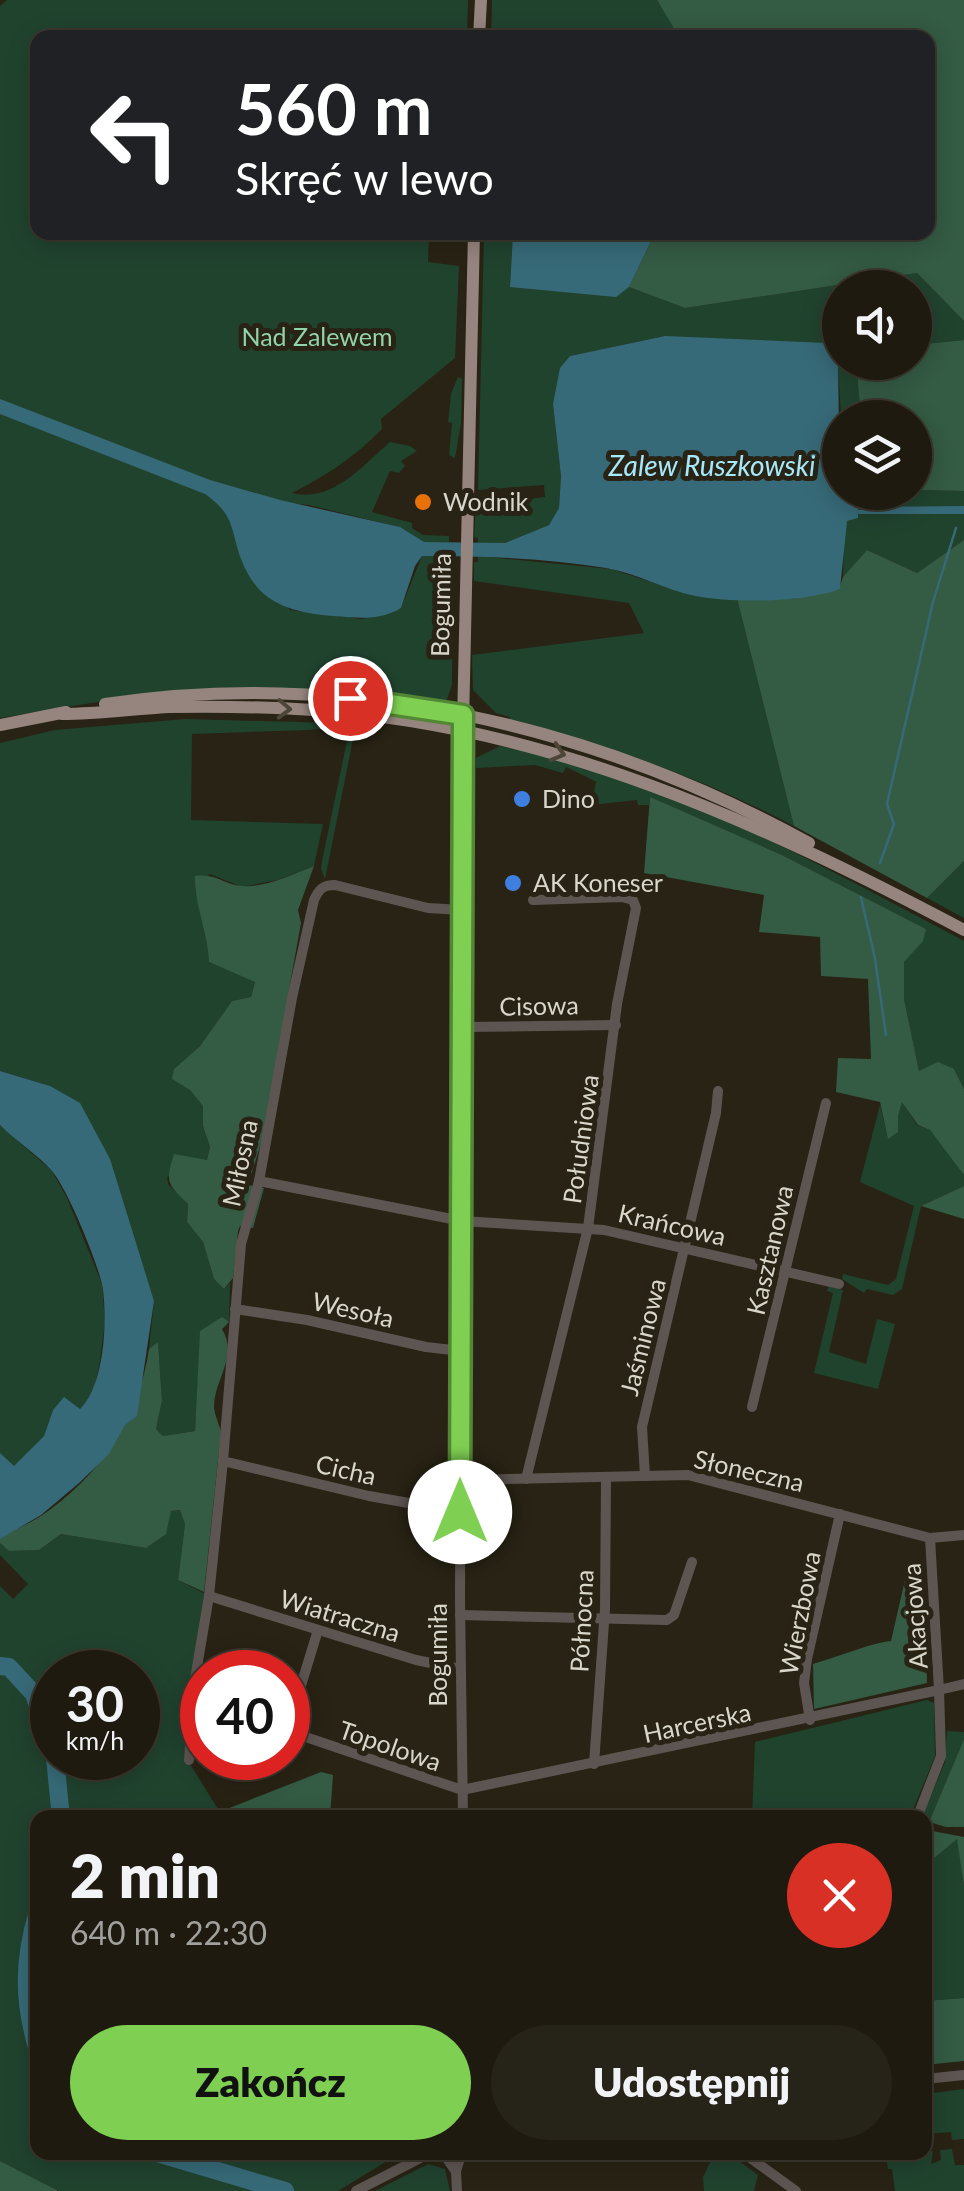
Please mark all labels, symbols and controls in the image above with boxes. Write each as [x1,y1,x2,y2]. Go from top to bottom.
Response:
text: 560 m [235,66,432,150]
icon: left [70,70,200,200]
text: Skręć w lewo [235,151,494,205]
map controls [822,270,932,510]
button: sound [822,270,932,380]
park label: Nad Zalewem [241,321,393,351]
button: layers [822,400,932,510]
water label: Zalew Ruszkowski [608,448,816,482]
place label: Wodnik [443,486,529,516]
marker: Wodnik [412,491,434,513]
street label: Bogumiła [424,553,456,657]
pin [308,656,393,741]
icon: arrive [323,671,378,726]
one-way arrow [277,698,293,719]
one-way arrow [548,742,566,763]
place label: Dino [542,783,595,813]
marker: Dino [511,788,533,810]
place label: AK Koneser [533,867,663,897]
marker: AK Koneser [502,872,524,894]
street label: Cisowa [499,989,579,1021]
street label: Południowa [556,1072,604,1205]
street label: Miłosna [215,1117,263,1209]
street label: Kasztanowa [740,1182,799,1318]
street label: Krańcowa [616,1197,729,1251]
street label: Jaśminowa [613,1275,671,1398]
street label: Wesoła [309,1285,397,1333]
street label: Słoneczna [691,1443,807,1497]
street label: Cicha [313,1448,379,1491]
position arrow [408,1460,512,1564]
street label: Wierzbowa [772,1548,826,1677]
street label: Akacjowa [895,1562,933,1670]
street label: Północna [563,1569,599,1673]
street label: Wiatraczna [277,1583,404,1648]
street label: Bogumiła [422,1603,452,1707]
speed limit sign: 40 [180,1650,310,1780]
text: 30 [66,1673,124,1733]
street label: Harcerska [640,1696,754,1748]
street label: Topolowa [335,1714,445,1776]
text: km/h [66,1725,124,1755]
text: 2 min [70,1839,220,1911]
button: close [787,1843,892,1948]
text: 640 m · 22:30 [70,1913,267,1952]
button: Zakończ [70,2025,471,2140]
button: Udostępnij [491,2025,892,2140]

